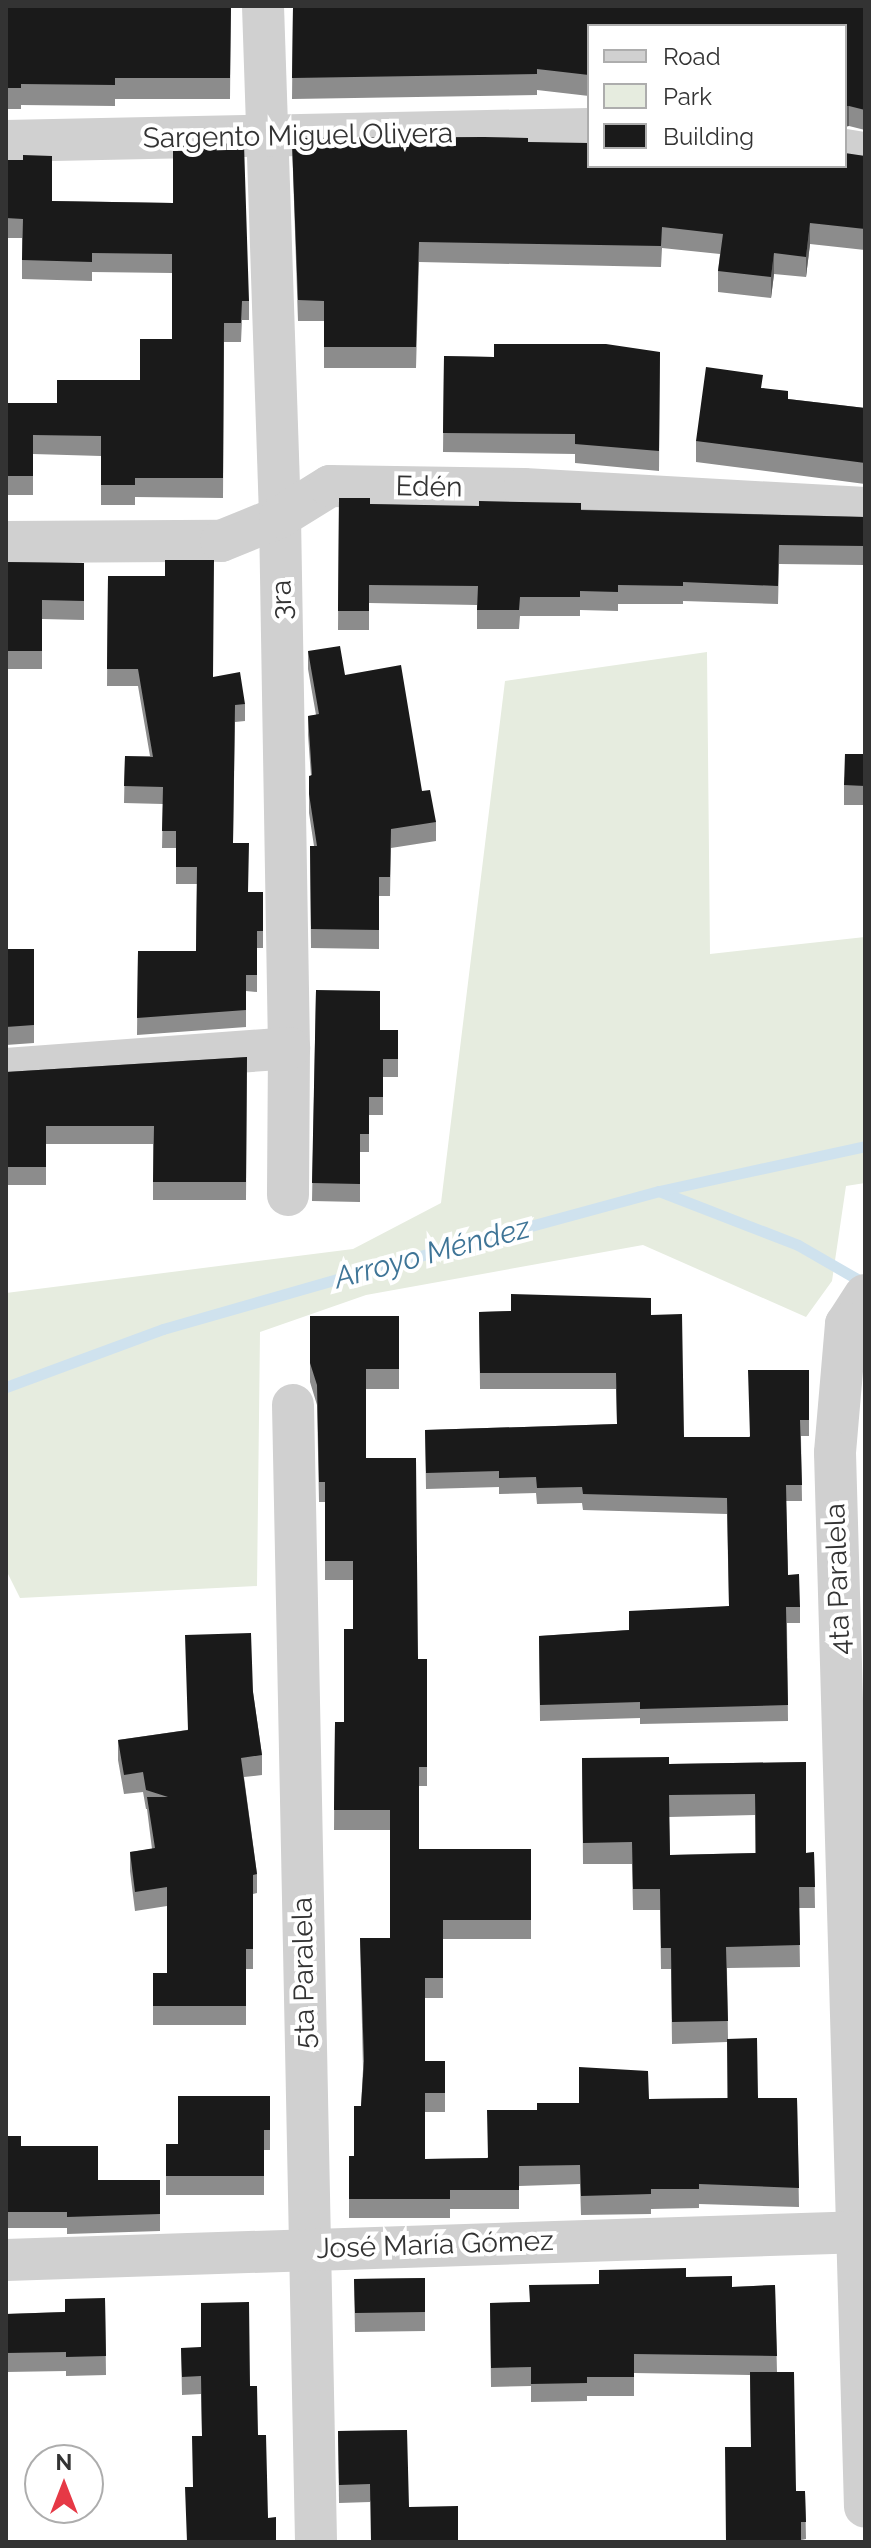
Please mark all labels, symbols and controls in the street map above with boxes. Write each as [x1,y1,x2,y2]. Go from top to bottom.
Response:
legend [587,24,847,168]
text: Road [663,42,721,71]
text: Park [663,82,712,111]
street label: Sargento Miguel Olivera [142,116,454,156]
text: Building [663,122,754,151]
street label: Edén [395,470,463,504]
street label: 3ra [265,580,299,620]
water label: Arroyo Méndez [330,1210,534,1296]
street label: 4ta Paralela [819,1503,857,1655]
street label: 5ta Paralela [286,1897,322,2049]
street label: José María Gómez [316,2224,554,2266]
north arrow [24,2444,104,2524]
text: N [56,2449,72,2475]

